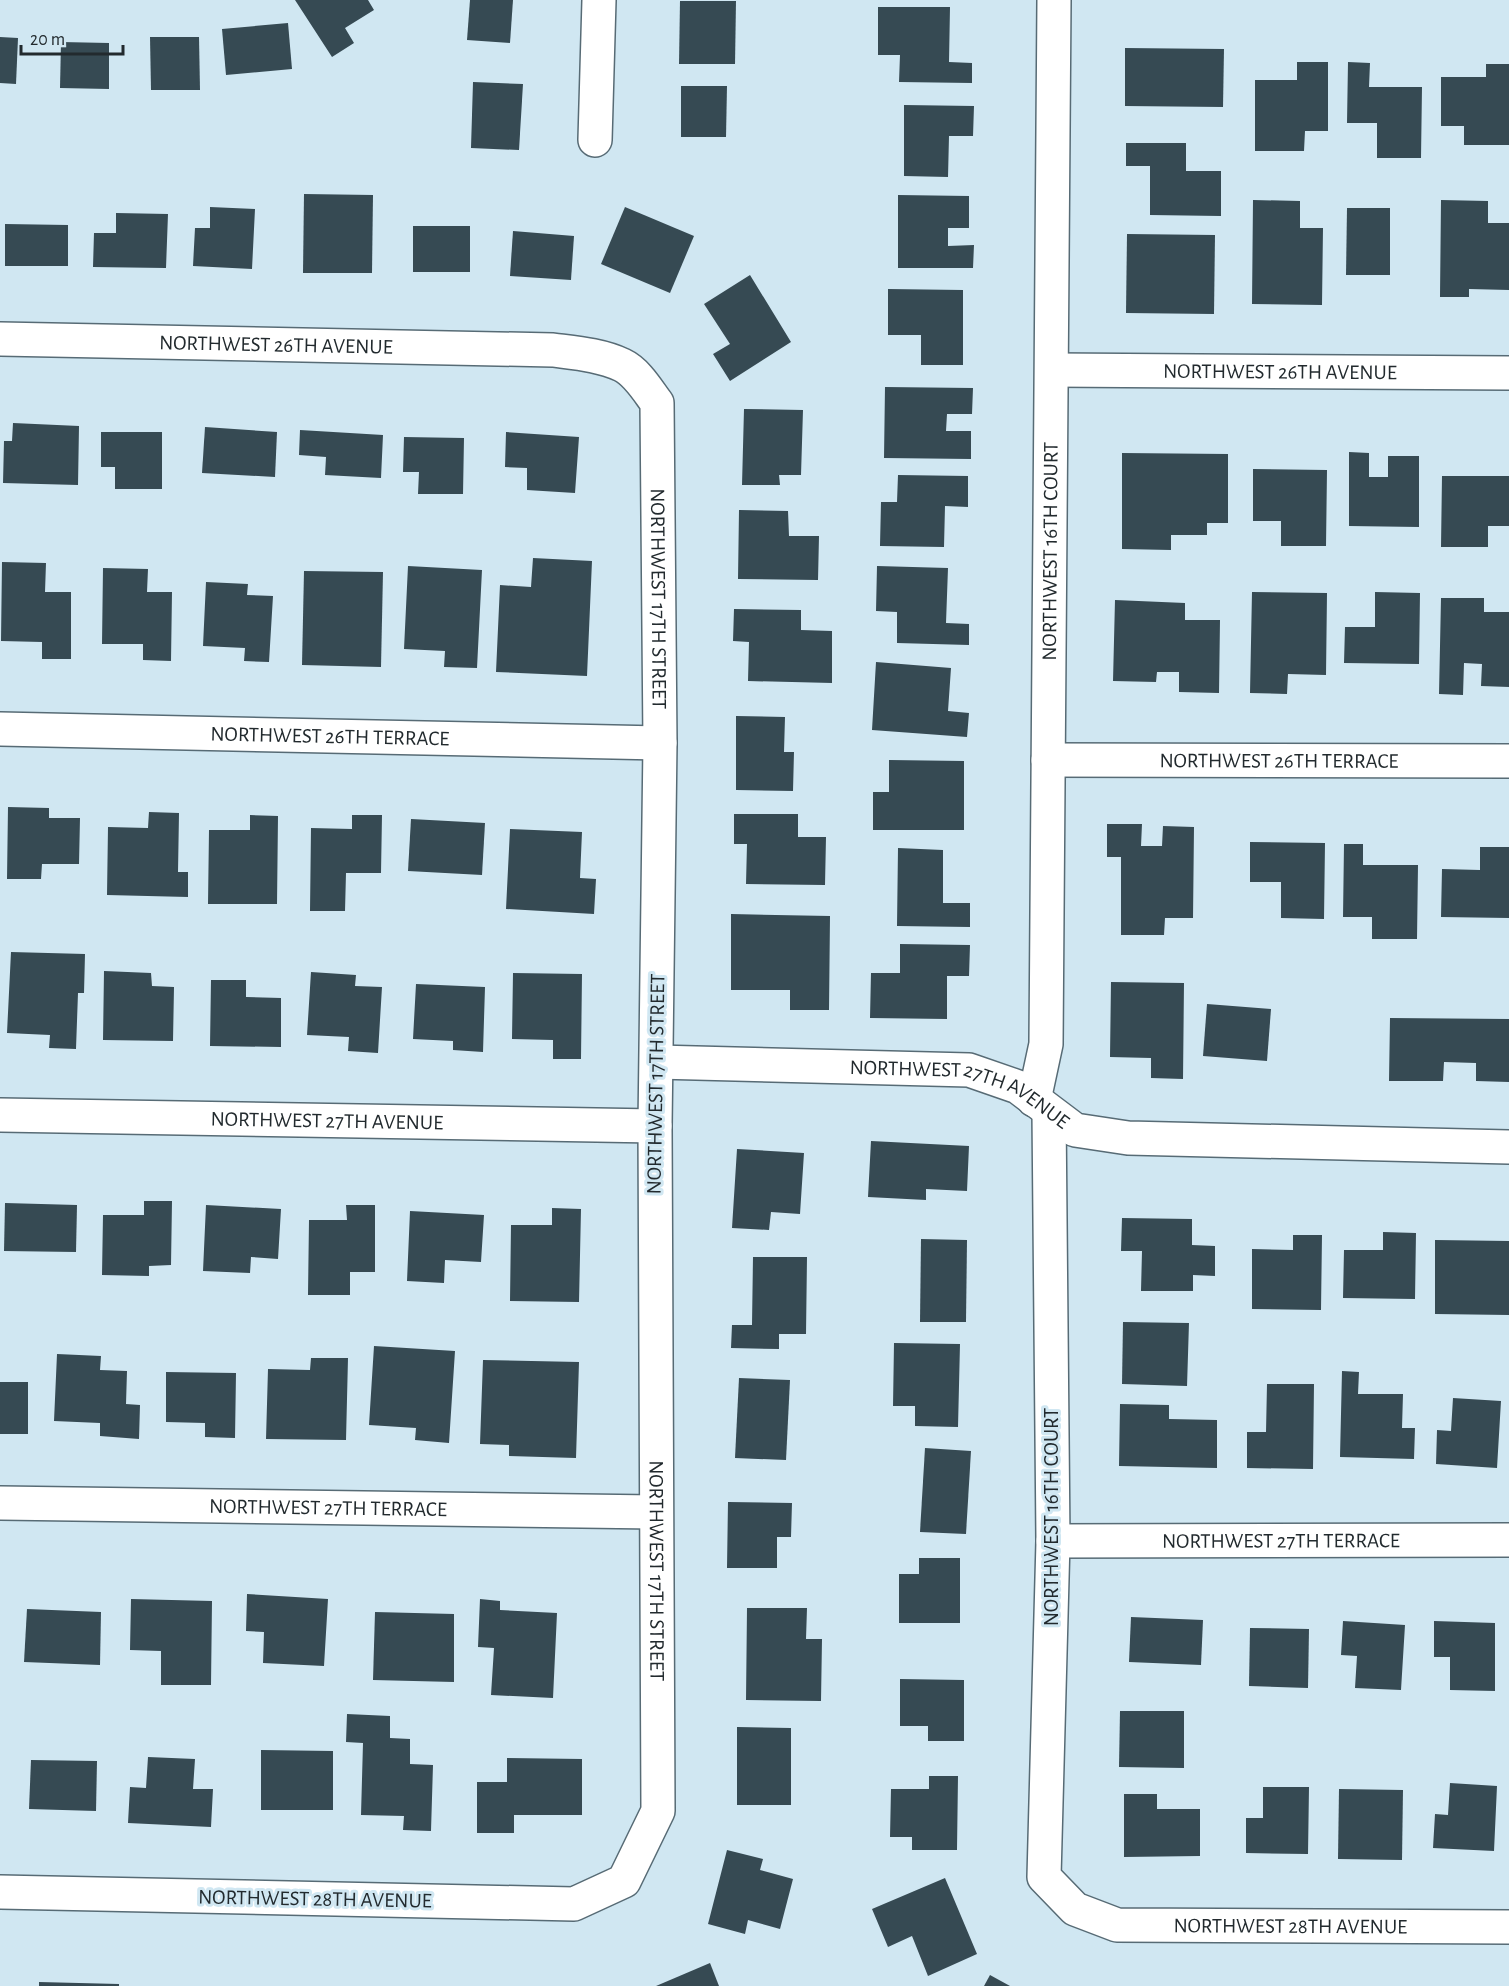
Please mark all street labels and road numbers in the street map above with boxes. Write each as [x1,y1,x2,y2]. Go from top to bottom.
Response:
street label: NORTHWEST 26TH AVENUE [159,332,393,357]
street label: NORTHWEST 26TH AVENUE [1163,360,1397,383]
street label: NORTHWEST 16TH COURT [1038,442,1061,661]
street label: NORTHWEST 17TH STREET [647,488,670,709]
street label: NORTHWEST 26TH TERRACE [210,723,450,749]
street label: NORTHWEST 26TH TERRACE [1159,750,1399,771]
street label: NORTHWEST 17TH STREET [644,973,668,1195]
street label: NORTHWEST 27TH AVENUE [849,1056,1073,1132]
street label: NORTHWEST 27TH AVENUE [211,1108,443,1133]
street label: NORTHWEST 16TH COURT [1041,1408,1062,1626]
street label: NORTHWEST 17TH STREET [646,1460,668,1681]
street label: NORTHWEST 27TH TERRACE [209,1495,447,1520]
street label: NORTHWEST 27TH TERRACE [1162,1530,1400,1551]
street label: NORTHWEST 28TH AVENUE [198,1886,432,1912]
street label: NORTHWEST 28TH AVENUE [1173,1915,1407,1937]

